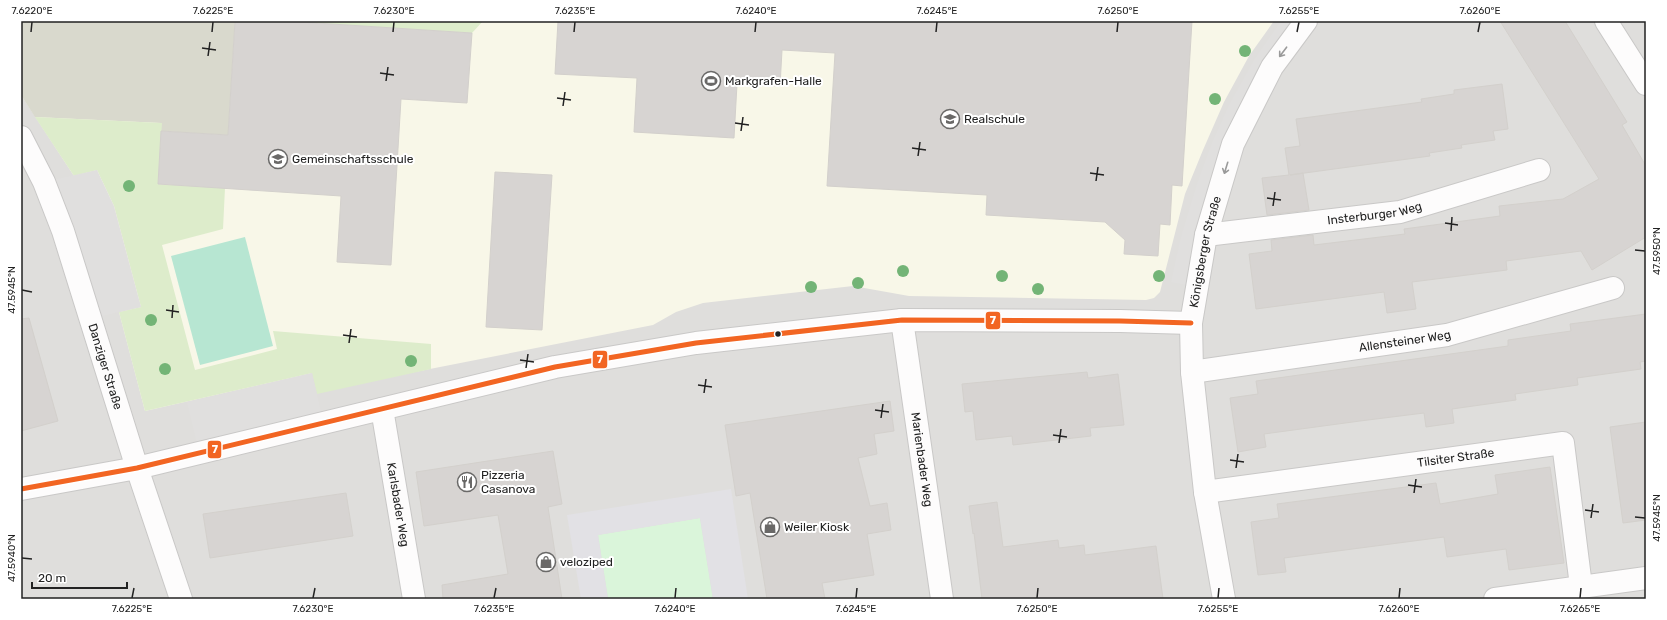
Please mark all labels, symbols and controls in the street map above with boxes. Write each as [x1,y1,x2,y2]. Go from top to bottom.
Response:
text: 7.6220°E [12,5,52,17]
text: 7.6225°E [193,5,233,17]
text: 7.6230°E [373,5,415,17]
text: 7.6235°E [555,5,595,17]
text: 7.6240°E [735,5,777,17]
text: 7.6245°E [917,5,957,17]
text: 7.6250°E [1097,5,1139,17]
text: 7.6255°E [1279,5,1319,17]
text: 7.6260°E [1459,5,1501,17]
one-way arrow [1279,47,1287,58]
sports icon: Markgrafen-Halle [700,70,722,92]
place label: Markgrafen-Halle [725,74,822,88]
school or university icon: Realschule [939,108,961,130]
place label: Realschule [964,112,1025,126]
school or university icon: Gemeinschaftsschule [267,148,289,170]
place label: Gemeinschaftsschule [292,152,414,166]
one-way arrow [1222,162,1229,175]
street label: Königsberger Straße [1187,194,1224,309]
street label: Insterburger Weg [1326,199,1424,228]
text: 47.5950°N [1651,227,1663,275]
text: 47.5945°N [6,266,18,314]
line badge: 7 [985,311,1001,330]
text: 7 [990,314,997,327]
street label: Danziger Straße [85,322,125,411]
street label: Allensteiner Weg [1358,327,1452,355]
unlabelled marker [773,329,783,339]
line badge: 7 [592,350,608,369]
text: 7 [597,353,604,366]
street label: Marienbader Weg [908,411,936,508]
line badge: 7 [207,440,222,459]
text: 7 [212,443,219,456]
street label: Tilsiter Straße [1416,445,1495,470]
street label: Karlsbader Weg [384,461,412,548]
place label: Pizzeria Casanova [481,468,535,496]
restaurant icon: Pizzeria Casanova [456,471,478,493]
text: 47.5945°N [1651,494,1663,542]
shop icon: Weiler Kiosk [759,516,781,538]
place label: Weiler Kiosk [784,520,850,534]
text: 47.5940°N [6,534,18,582]
shop icon: veloziped [535,551,557,573]
place label: veloziped [560,555,613,569]
scale bar [32,564,127,590]
text: 20 m [38,571,66,585]
text: 7.6225°E [112,603,152,615]
text: 7.6230°E [292,603,334,615]
text: 7.6235°E [474,603,514,615]
text: 7.6240°E [654,603,696,615]
text: 7.6245°E [836,603,876,615]
text: 7.6250°E [1016,603,1058,615]
text: 7.6255°E [1198,603,1238,615]
text: 7.6260°E [1378,603,1420,615]
text: 7.6265°E [1560,603,1600,615]

